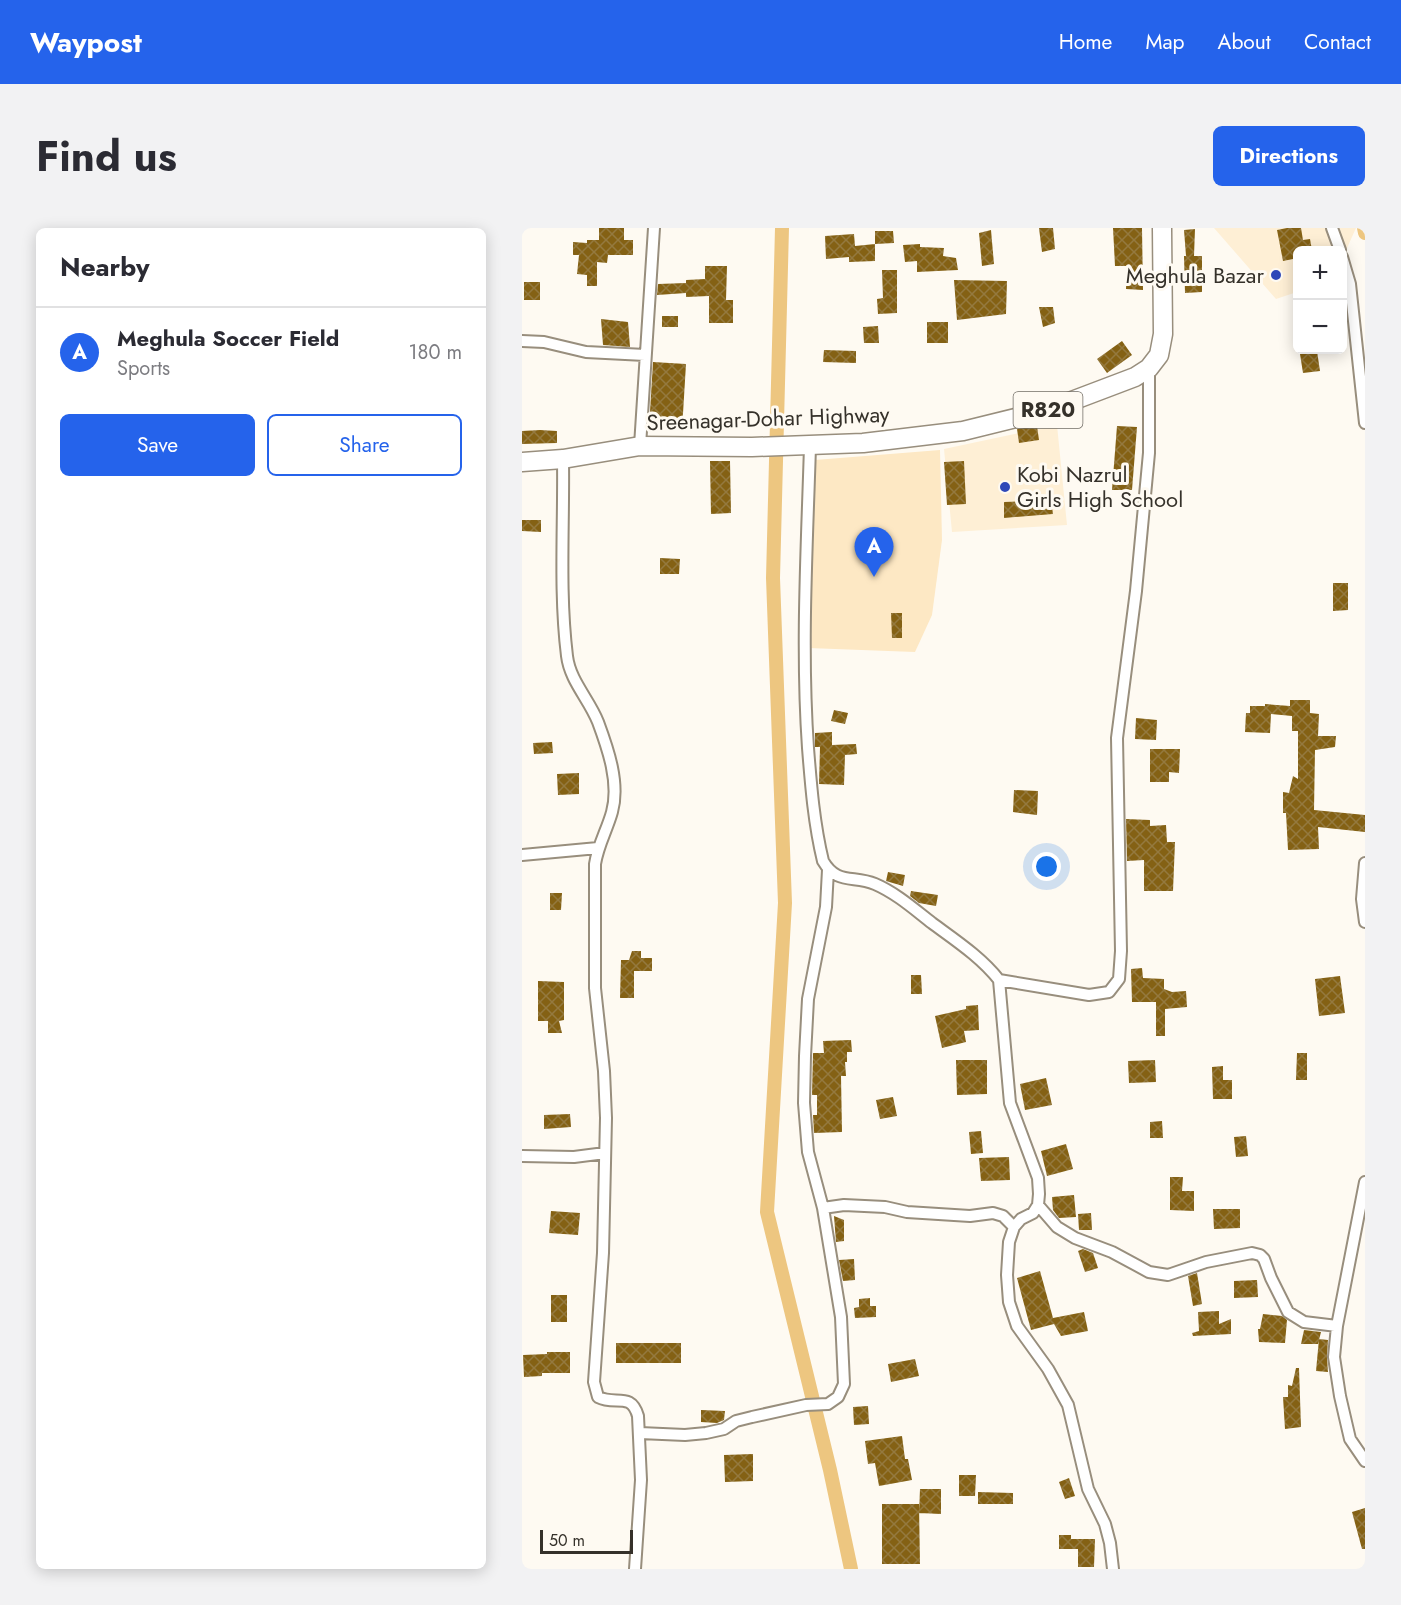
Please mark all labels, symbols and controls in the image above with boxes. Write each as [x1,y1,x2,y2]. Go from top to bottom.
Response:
text: Waypost [30,22,142,63]
text: Home [1059,27,1112,57]
text: Map [1145,27,1185,57]
text: About [1218,27,1271,57]
text: Contact [1304,27,1371,57]
text: Find us [36,126,177,187]
button: Directions [1213,126,1365,186]
map controls [1293,246,1347,354]
button: + [1293,246,1347,300]
text: Nearby [60,248,149,286]
place label: Meghula Bazar [1126,259,1264,291]
marker: Meghula Bazar [1269,268,1283,282]
button: − [1293,300,1347,354]
text: Meghula Soccer Field [117,322,339,354]
text: A [72,338,87,367]
text: 180 m [408,338,462,367]
text: Sports [117,354,170,383]
road number: R820 [1014,392,1082,428]
street label: Sreenagar-Dohar Highway [646,398,890,438]
button: Save [60,414,255,476]
button: Share [267,414,462,476]
place label: Kobi Nazrul Girls High School [1017,458,1183,515]
marker: Kobi Nazrul Girls High School [998,480,1012,494]
pin: A [854,528,894,577]
your location [1032,852,1061,881]
scale bar [540,1527,633,1554]
text: 50 m [549,1529,585,1552]

